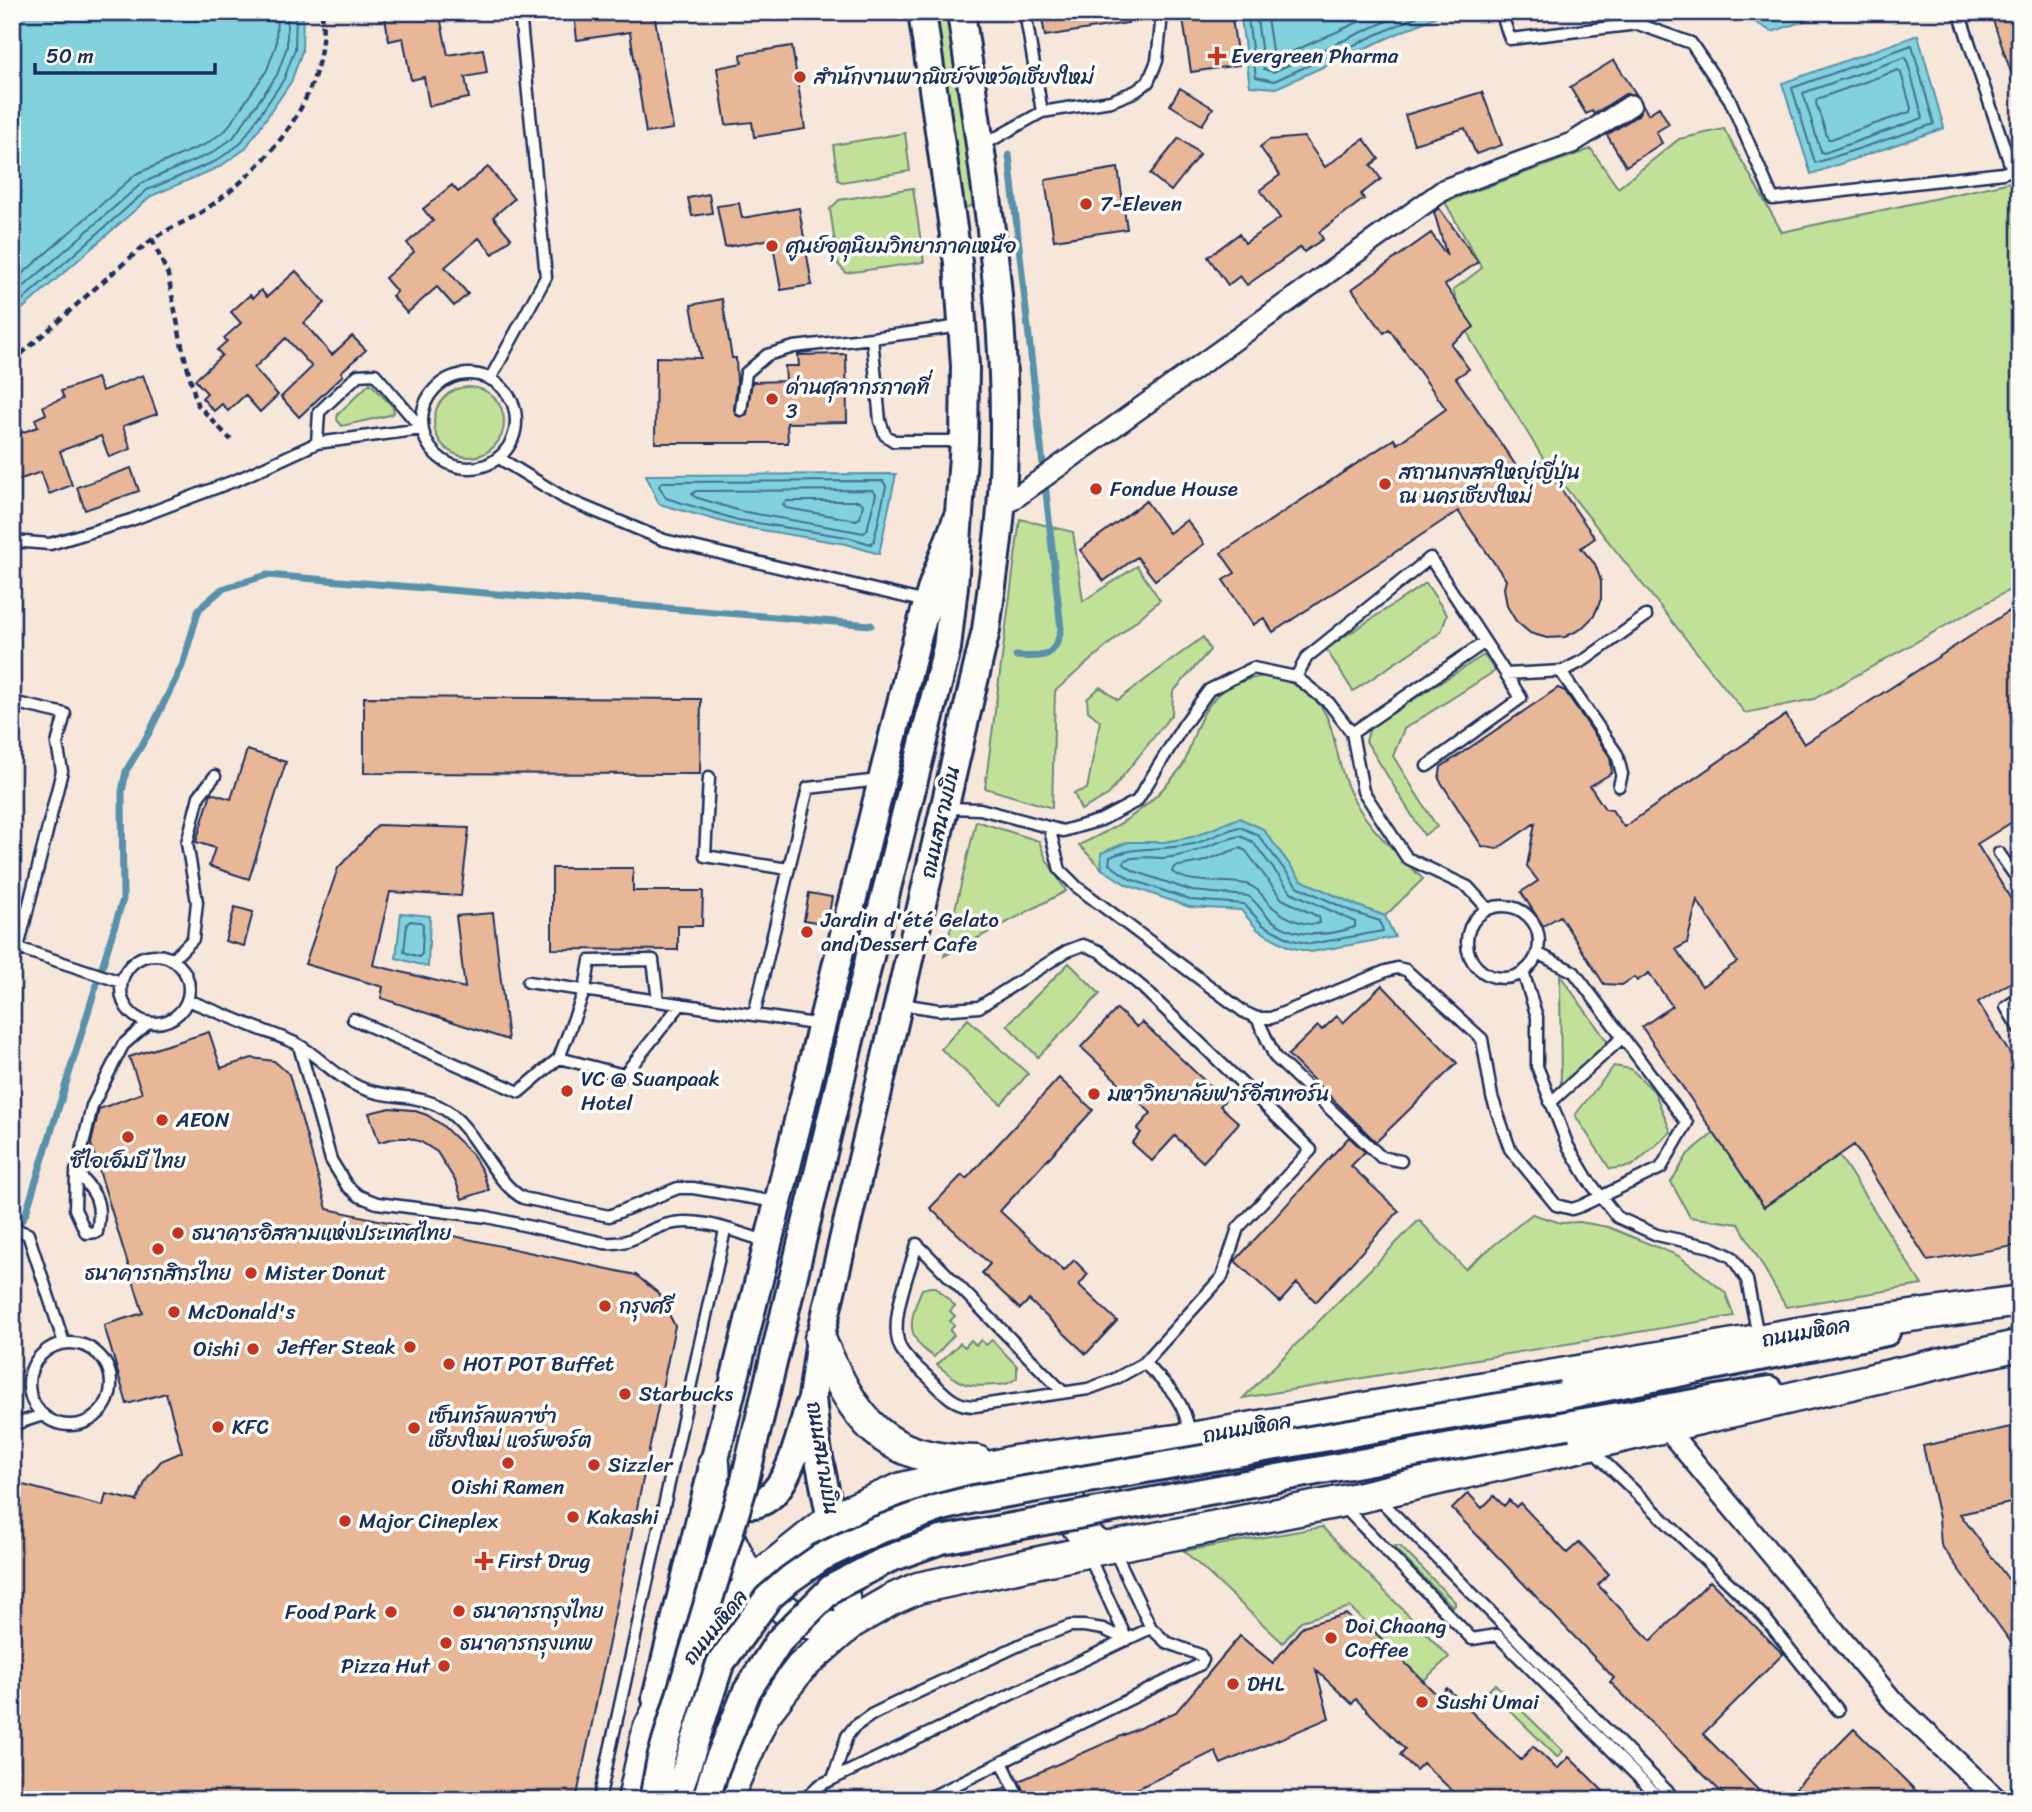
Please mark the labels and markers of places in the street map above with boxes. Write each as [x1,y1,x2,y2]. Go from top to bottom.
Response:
place label: Evergreen Pharma [1231,37,1399,75]
marker: Evergreen Pharma [1209,48,1225,64]
place label: สำนักงานพาณิชย์จังหวัดเชียงใหม่ [813,58,1096,96]
marker: สำนักงานพาณิชย์จังหวัดเชียงใหม่ [792,69,808,85]
place label: 7-Eleven [1100,185,1182,223]
marker: 7-Eleven [1078,196,1094,212]
place label: ศูนย์อุตุนิยมวิทยาภาคเหนือ [785,227,1017,265]
marker: ศูนย์อุตุนิยมวิทยาภาคเหนือ [764,238,780,254]
place label: ด่านศุลากรภาคที่ 3 [786,368,934,430]
marker: ด่านศุลากรภาคที่ 3 [764,391,780,407]
place label: สถานกงสุลใหญ่ญี่ปุ่น ณ นครเชียงใหม่ [1398,453,1580,515]
place label: Fondue House [1110,470,1238,508]
marker: สถานกงสุลใหญ่ญี่ปุ่น ณ นครเชียงใหม่ [1377,476,1393,492]
marker: Fondue House [1088,481,1104,497]
place label: Jardin d'été Gelato and Dessert Cafe [820,901,999,963]
marker: Jardin d'été Gelato and Dessert Cafe [799,924,815,940]
place label: VC @ Suanpaak Hotel [581,1060,720,1122]
place label: มหาวิทยาลัยฟาร์อีสเทอร์น [1107,1075,1330,1113]
marker: VC @ Suanpaak Hotel [559,1083,575,1099]
marker: มหาวิทยาลัยฟาร์อีสเทอร์น [1086,1086,1102,1102]
place label: AEON [175,1101,230,1139]
marker: AEON [154,1112,170,1128]
marker: ซีไอเอ็มบี ไทย [120,1129,136,1145]
place label: ซีไอเอ็มบี ไทย [70,1142,186,1180]
place label: ธนาคารอิสลามแห่งประเทศไทย [192,1214,451,1252]
marker: ธนาคารอิสลามแห่งประเทศไทย [170,1225,186,1241]
marker: ธนาคารกสิกรไทย [150,1241,166,1257]
place label: ธนาคารกสิกรไทย [85,1254,231,1292]
place label: Mister Donut [265,1254,386,1292]
marker: Mister Donut [243,1265,259,1281]
place label: กรุงศรี [619,1287,677,1325]
place label: McDonald's [188,1293,296,1331]
marker: กรุงศรี [597,1298,613,1314]
marker: McDonald's [166,1304,182,1320]
place label: Jeffer Steak [277,1328,396,1366]
place label: Oishi [193,1330,240,1368]
marker: Jeffer Steak [402,1339,418,1355]
marker: Oishi [245,1341,261,1357]
place label: HOT POT Buffet [463,1345,614,1383]
marker: HOT POT Buffet [441,1356,457,1372]
place label: Starbucks [639,1375,734,1413]
marker: Starbucks [617,1386,633,1402]
place label: เซ็นทรัลพลาซ่า เชียงใหม่ แอร์พอร์ต [428,1397,591,1459]
place label: KFC [232,1408,269,1446]
marker: KFC [210,1419,226,1435]
marker: เซ็นทรัลพลาซ่า เชียงใหม่ แอร์พอร์ต [406,1420,422,1436]
place label: Sizzler [608,1446,674,1484]
marker: Oishi Ramen [500,1455,516,1471]
marker: Sizzler [586,1457,602,1473]
place label: Oishi Ramen [452,1468,564,1506]
place label: Kakashi [587,1498,660,1536]
place label: Major Cineplex [359,1502,498,1540]
marker: Kakashi [565,1509,581,1525]
marker: Major Cineplex [337,1513,353,1529]
place label: First Drug [498,1542,591,1580]
marker: First Drug [476,1553,492,1569]
place label: ธนาคารกรุงไทย [473,1592,604,1630]
place label: Food Park [285,1593,377,1631]
marker: ธนาคารกรุงไทย [451,1603,467,1619]
marker: Food Park [383,1604,399,1620]
place label: Doi Chaang Coffee [1345,1607,1447,1669]
place label: ธนาคารกรุงเทพ [460,1624,593,1662]
marker: Doi Chaang Coffee [1323,1630,1339,1646]
marker: ธนาคารกรุงเทพ [438,1635,454,1651]
place label: Pizza Hut [341,1647,432,1685]
marker: Pizza Hut [436,1658,452,1674]
place label: DHL [1247,1665,1284,1703]
marker: DHL [1225,1676,1241,1692]
place label: Sushi Umai [1436,1683,1540,1721]
marker: Sushi Umai [1414,1694,1430,1710]

